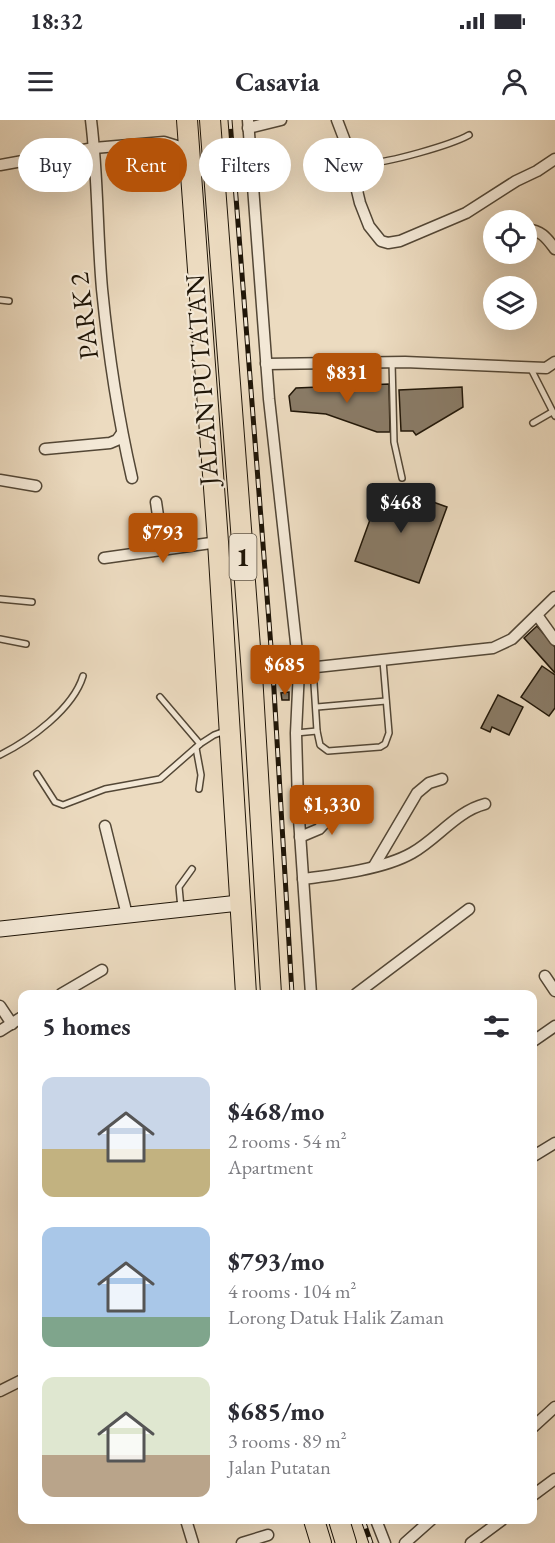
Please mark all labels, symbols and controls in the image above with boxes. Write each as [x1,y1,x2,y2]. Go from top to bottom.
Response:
text: 18:32 [30,7,83,36]
text: Casavia [235,64,320,99]
icon: menu [24,65,57,98]
icon: person [498,65,531,98]
chip: Buy [18,138,93,192]
chip: Rent [105,138,187,192]
chip: Filters [199,138,291,192]
chip: New [303,138,384,192]
map controls [483,210,537,330]
button: locate [483,210,537,264]
street label: PARK 2 [61,271,106,361]
street label: JALAN PUTATAN [177,273,226,489]
button: layers [483,276,537,330]
pin: $831 [311,353,383,404]
text: $831 [327,359,367,385]
pin: $468 [365,483,437,534]
text: $468 [381,489,421,515]
pin: $793 [127,513,199,564]
text: $793 [143,519,183,545]
road number: 1 [230,534,256,580]
pin: $685 [249,645,321,696]
text: $685 [265,651,305,677]
pin: $1,330 [283,785,381,836]
text: $1,330 [304,791,360,817]
text: 5 homes [42,1009,131,1043]
icon: filters [480,1010,513,1043]
text: $468/mo [228,1094,324,1128]
icon: home [90,1101,162,1173]
text: 2 rooms · 54 m² [228,1128,347,1154]
text: Apartment [228,1154,313,1180]
text: $793/mo [228,1244,324,1278]
icon: home [90,1251,162,1323]
text: 4 rooms · 104 m² [228,1278,356,1304]
text: Lorong Datuk Halik Zaman [228,1304,444,1330]
text: $685/mo [228,1394,324,1428]
icon: home [90,1401,162,1473]
text: 3 rooms · 89 m² [228,1428,347,1454]
text: Jalan Putatan [228,1454,331,1480]

